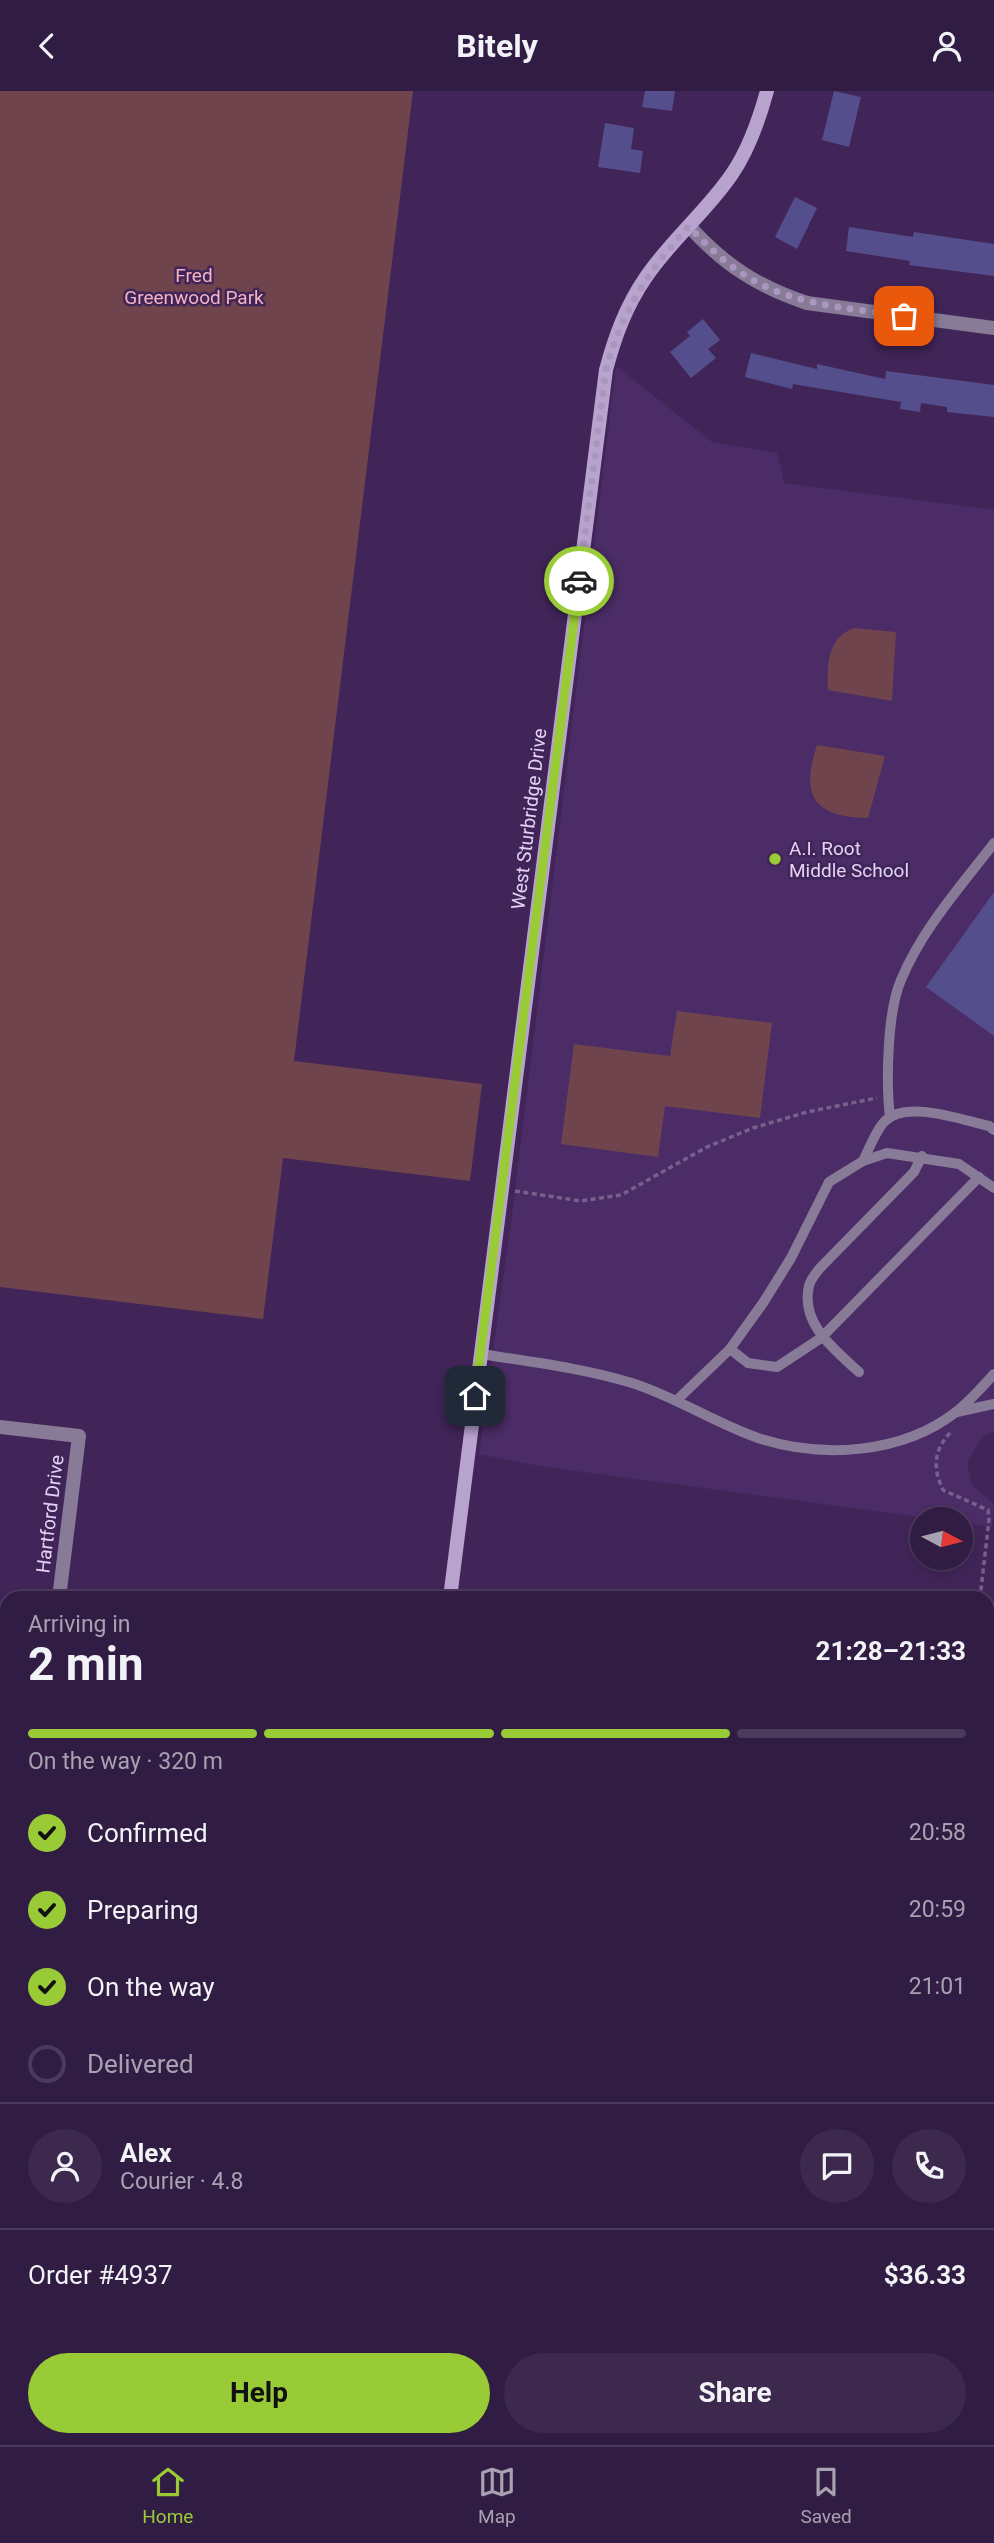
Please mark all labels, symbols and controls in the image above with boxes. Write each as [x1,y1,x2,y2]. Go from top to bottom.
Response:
icon: back [28,27,66,65]
text: Bitely [456,27,538,65]
icon: person [928,27,966,65]
park label: Fred Greenwood Park [124,264,264,309]
pin [874,286,934,346]
icon: bag [885,297,923,335]
courier [544,546,614,616]
icon: car [560,562,598,600]
street label: West Sturbridge Drive [506,727,552,911]
place label: A.I. Root Middle School [789,837,909,882]
marker: A.I. Root Middle School [767,851,783,867]
pin [445,1366,505,1426]
icon: home [456,1377,494,1415]
street label: Hartford Drive [31,1454,69,1574]
north arrow [910,1507,973,1570]
map controls [910,1507,973,1570]
text: Arriving in [28,1611,131,1638]
text: 21:28–21:33 [816,1636,966,1666]
text: 2 min [28,1637,144,1691]
text: On the way · 320 m [28,1748,223,1775]
icon: check [28,1814,66,1852]
text: Confirmed [87,1818,208,1848]
text: 20:58 [909,1819,966,1846]
icon: check [28,1891,66,1929]
text: Preparing [87,1895,199,1925]
text: 20:59 [909,1896,966,1923]
icon: check [28,1968,66,2006]
text: On the way [87,1972,215,2002]
text: 21:01 [909,1973,966,2000]
text: Delivered [87,2049,194,2079]
button: person [28,2129,102,2203]
button: chat [800,2129,874,2203]
button: phone [892,2129,966,2203]
text: Alex [120,2138,172,2168]
text: Courier · 4.8 [120,2168,243,2195]
text: Order #4937 [28,2260,173,2290]
text: $36.33 [884,2260,966,2290]
button: Help [28,2353,490,2433]
button: Share [504,2353,966,2433]
tab: Home [142,2463,193,2528]
tab: Map [478,2463,516,2528]
tab: Saved [800,2463,852,2528]

